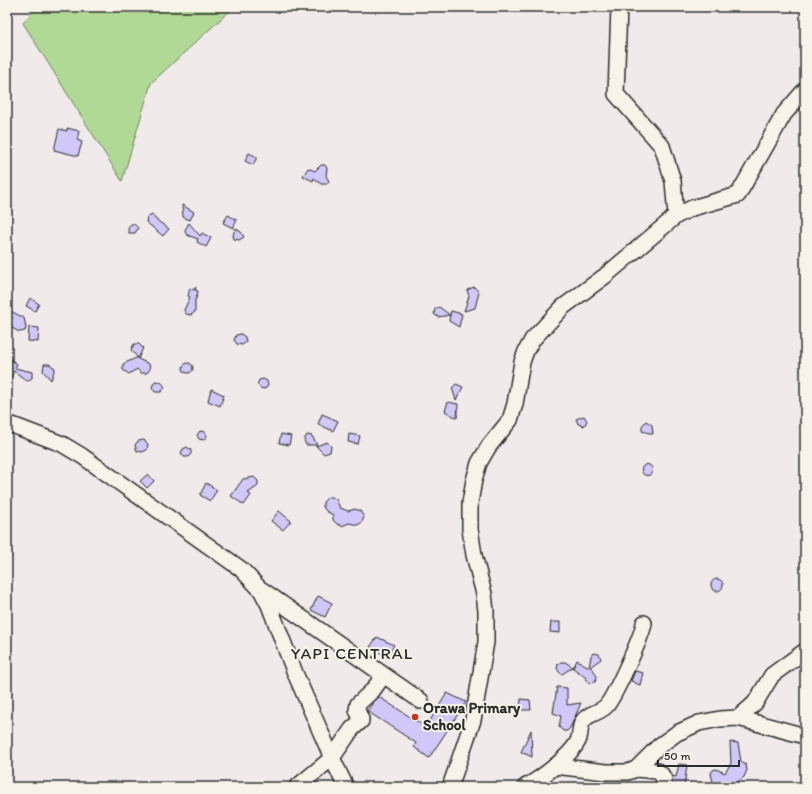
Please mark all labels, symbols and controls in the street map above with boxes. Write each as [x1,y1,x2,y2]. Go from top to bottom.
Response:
district label: YAPI CENTRAL [291,643,413,663]
place label: Orawa Primary School [423,699,521,734]
marker: Orawa Primary School [410,712,420,722]
scale bar [658,742,739,768]
text: 50 m [664,749,690,763]

